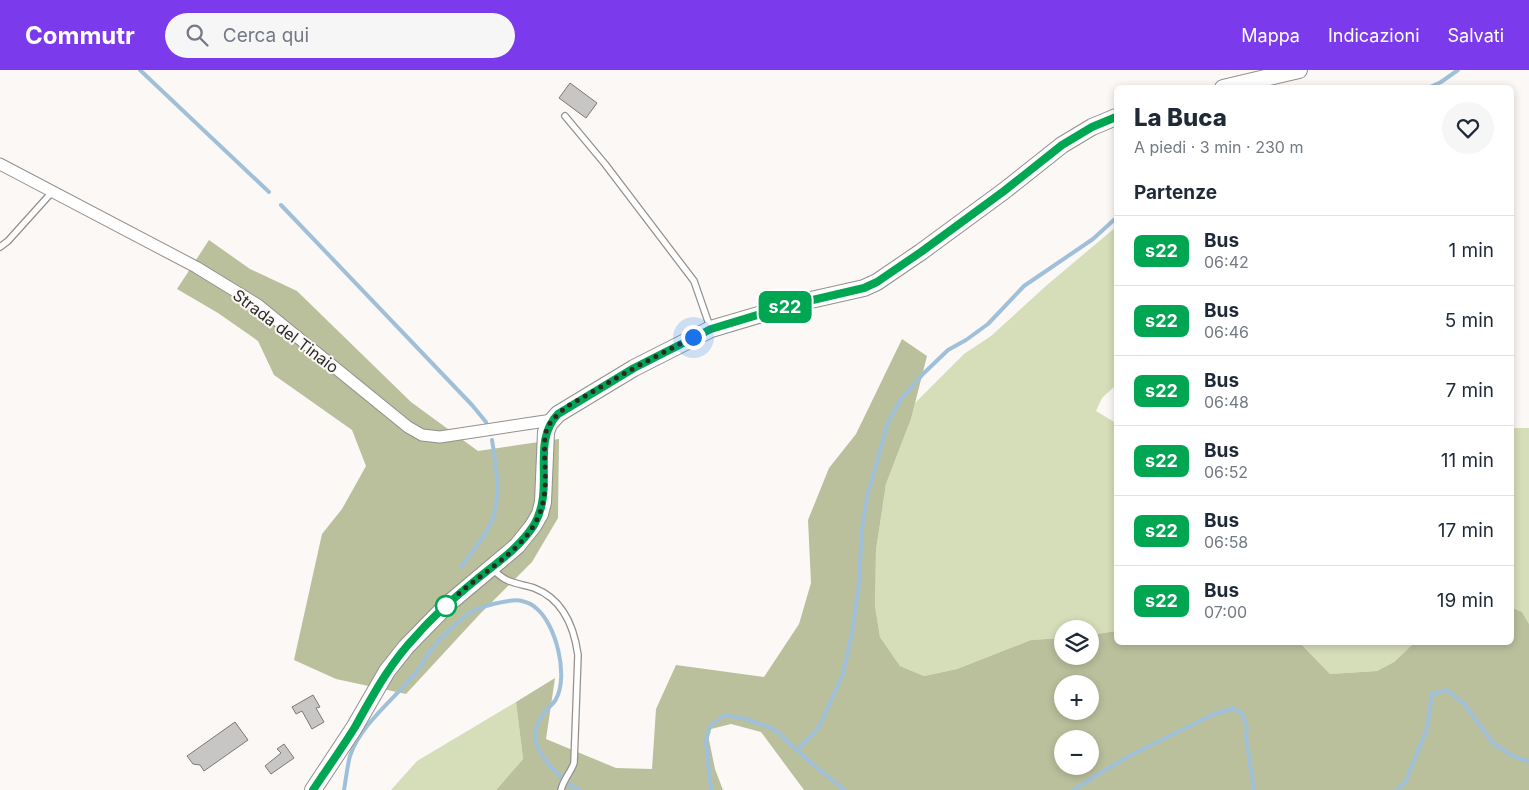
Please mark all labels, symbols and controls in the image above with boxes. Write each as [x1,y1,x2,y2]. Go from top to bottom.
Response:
search box [165,13,515,58]
text: Commutr [25,21,135,50]
icon: search [183,21,211,49]
text: Cerca qui [223,24,309,47]
text: Mappa [1241,25,1300,46]
text: Indicazioni [1328,25,1420,46]
text: Salvati [1448,25,1504,46]
button: heart [1442,102,1494,154]
text: La Buca [1134,103,1227,132]
text: A piedi · 3 min · 230 m [1134,137,1303,157]
text: Partenze [1134,181,1217,204]
text: Bus [1204,229,1239,252]
text: 1 min [1448,239,1494,262]
text: s22 [1145,240,1178,261]
text: 06:42 [1204,252,1249,272]
street label: Strada del Tinaio [229,285,343,377]
line badge: s22 [756,291,814,323]
text: s22 [769,296,801,317]
text: Bus [1204,299,1239,322]
text: 5 min [1445,309,1494,332]
text: s22 [1145,310,1178,331]
text: 06:46 [1204,322,1249,342]
your location [681,325,706,350]
text: Bus [1204,369,1239,392]
text: 7 min [1445,379,1494,402]
text: s22 [1145,380,1178,401]
text: 06:48 [1204,392,1249,412]
text: Bus [1204,439,1239,462]
text: 11 min [1441,449,1494,472]
text: s22 [1145,450,1178,471]
text: 06:52 [1204,462,1248,482]
text: Bus [1204,509,1239,532]
text: 17 min [1438,519,1494,542]
text: s22 [1145,520,1178,541]
text: 06:58 [1204,532,1248,552]
text: Bus [1204,579,1239,602]
text: 19 min [1437,589,1494,612]
text: s22 [1145,590,1178,611]
unlabelled marker [435,595,457,617]
text: 07:00 [1204,602,1247,622]
map controls [1054,620,1099,775]
button: layers [1054,620,1099,665]
button: + [1054,675,1099,720]
button: − [1054,730,1099,775]

